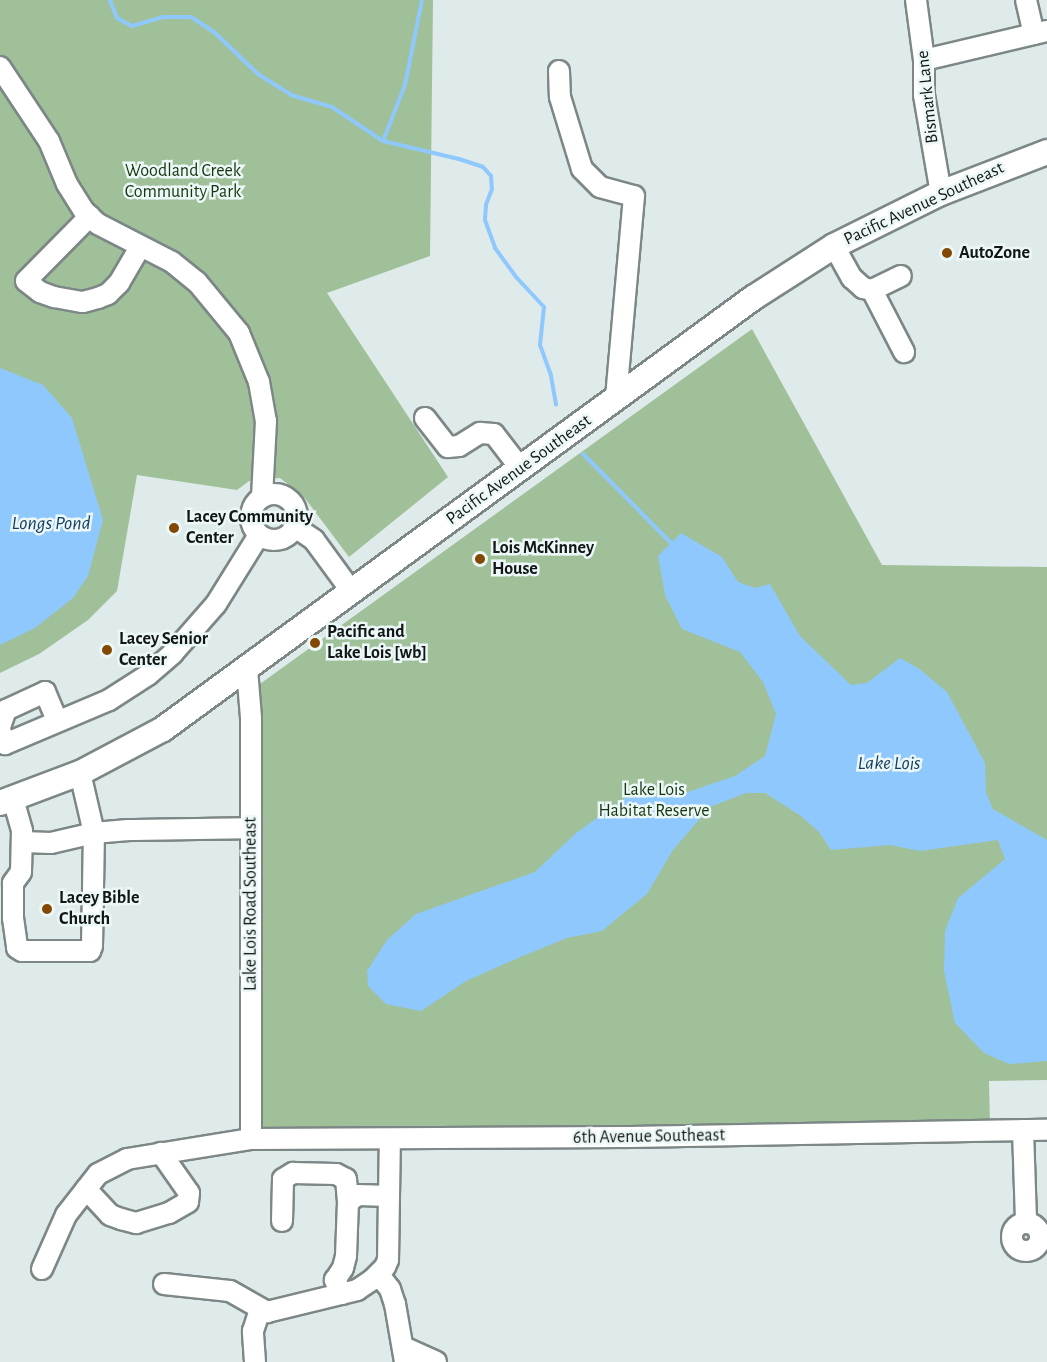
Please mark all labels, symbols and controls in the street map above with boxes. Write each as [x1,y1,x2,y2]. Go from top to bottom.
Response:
street label: Bismark Lane [912,49,944,145]
street label: Pacific Avenue Southeast [841,157,1007,251]
park label: Woodland Creek Community Park [125,161,241,204]
place label: AutoZone [959,242,1030,264]
marker: AutoZone [940,246,954,260]
street label: Pacific Avenue Southeast [442,410,596,530]
place label: Lacey Community Center [186,507,313,550]
water label: Longs Pond [12,511,90,535]
marker: Lacey Community Center [167,521,181,535]
place label: Lois McKinney House [492,538,594,580]
marker: Lois McKinney House [473,552,487,566]
place label: Pacific and Lake Lois [wb] [327,622,427,664]
place label: Lacey Senior Center [119,629,208,672]
marker: Pacific and Lake Lois [wb] [308,636,322,650]
marker: Lacey Senior Center [100,643,114,657]
water label: Lake Lois [858,751,920,775]
park label: Lake Lois Habitat Reserve [599,780,709,822]
street label: Lake Lois Road Southeast [240,817,262,991]
place label: Lacey Bible Church [59,888,139,930]
marker: Lacey Bible Church [40,902,54,916]
street label: 6th Avenue Southeast [573,1125,725,1149]

